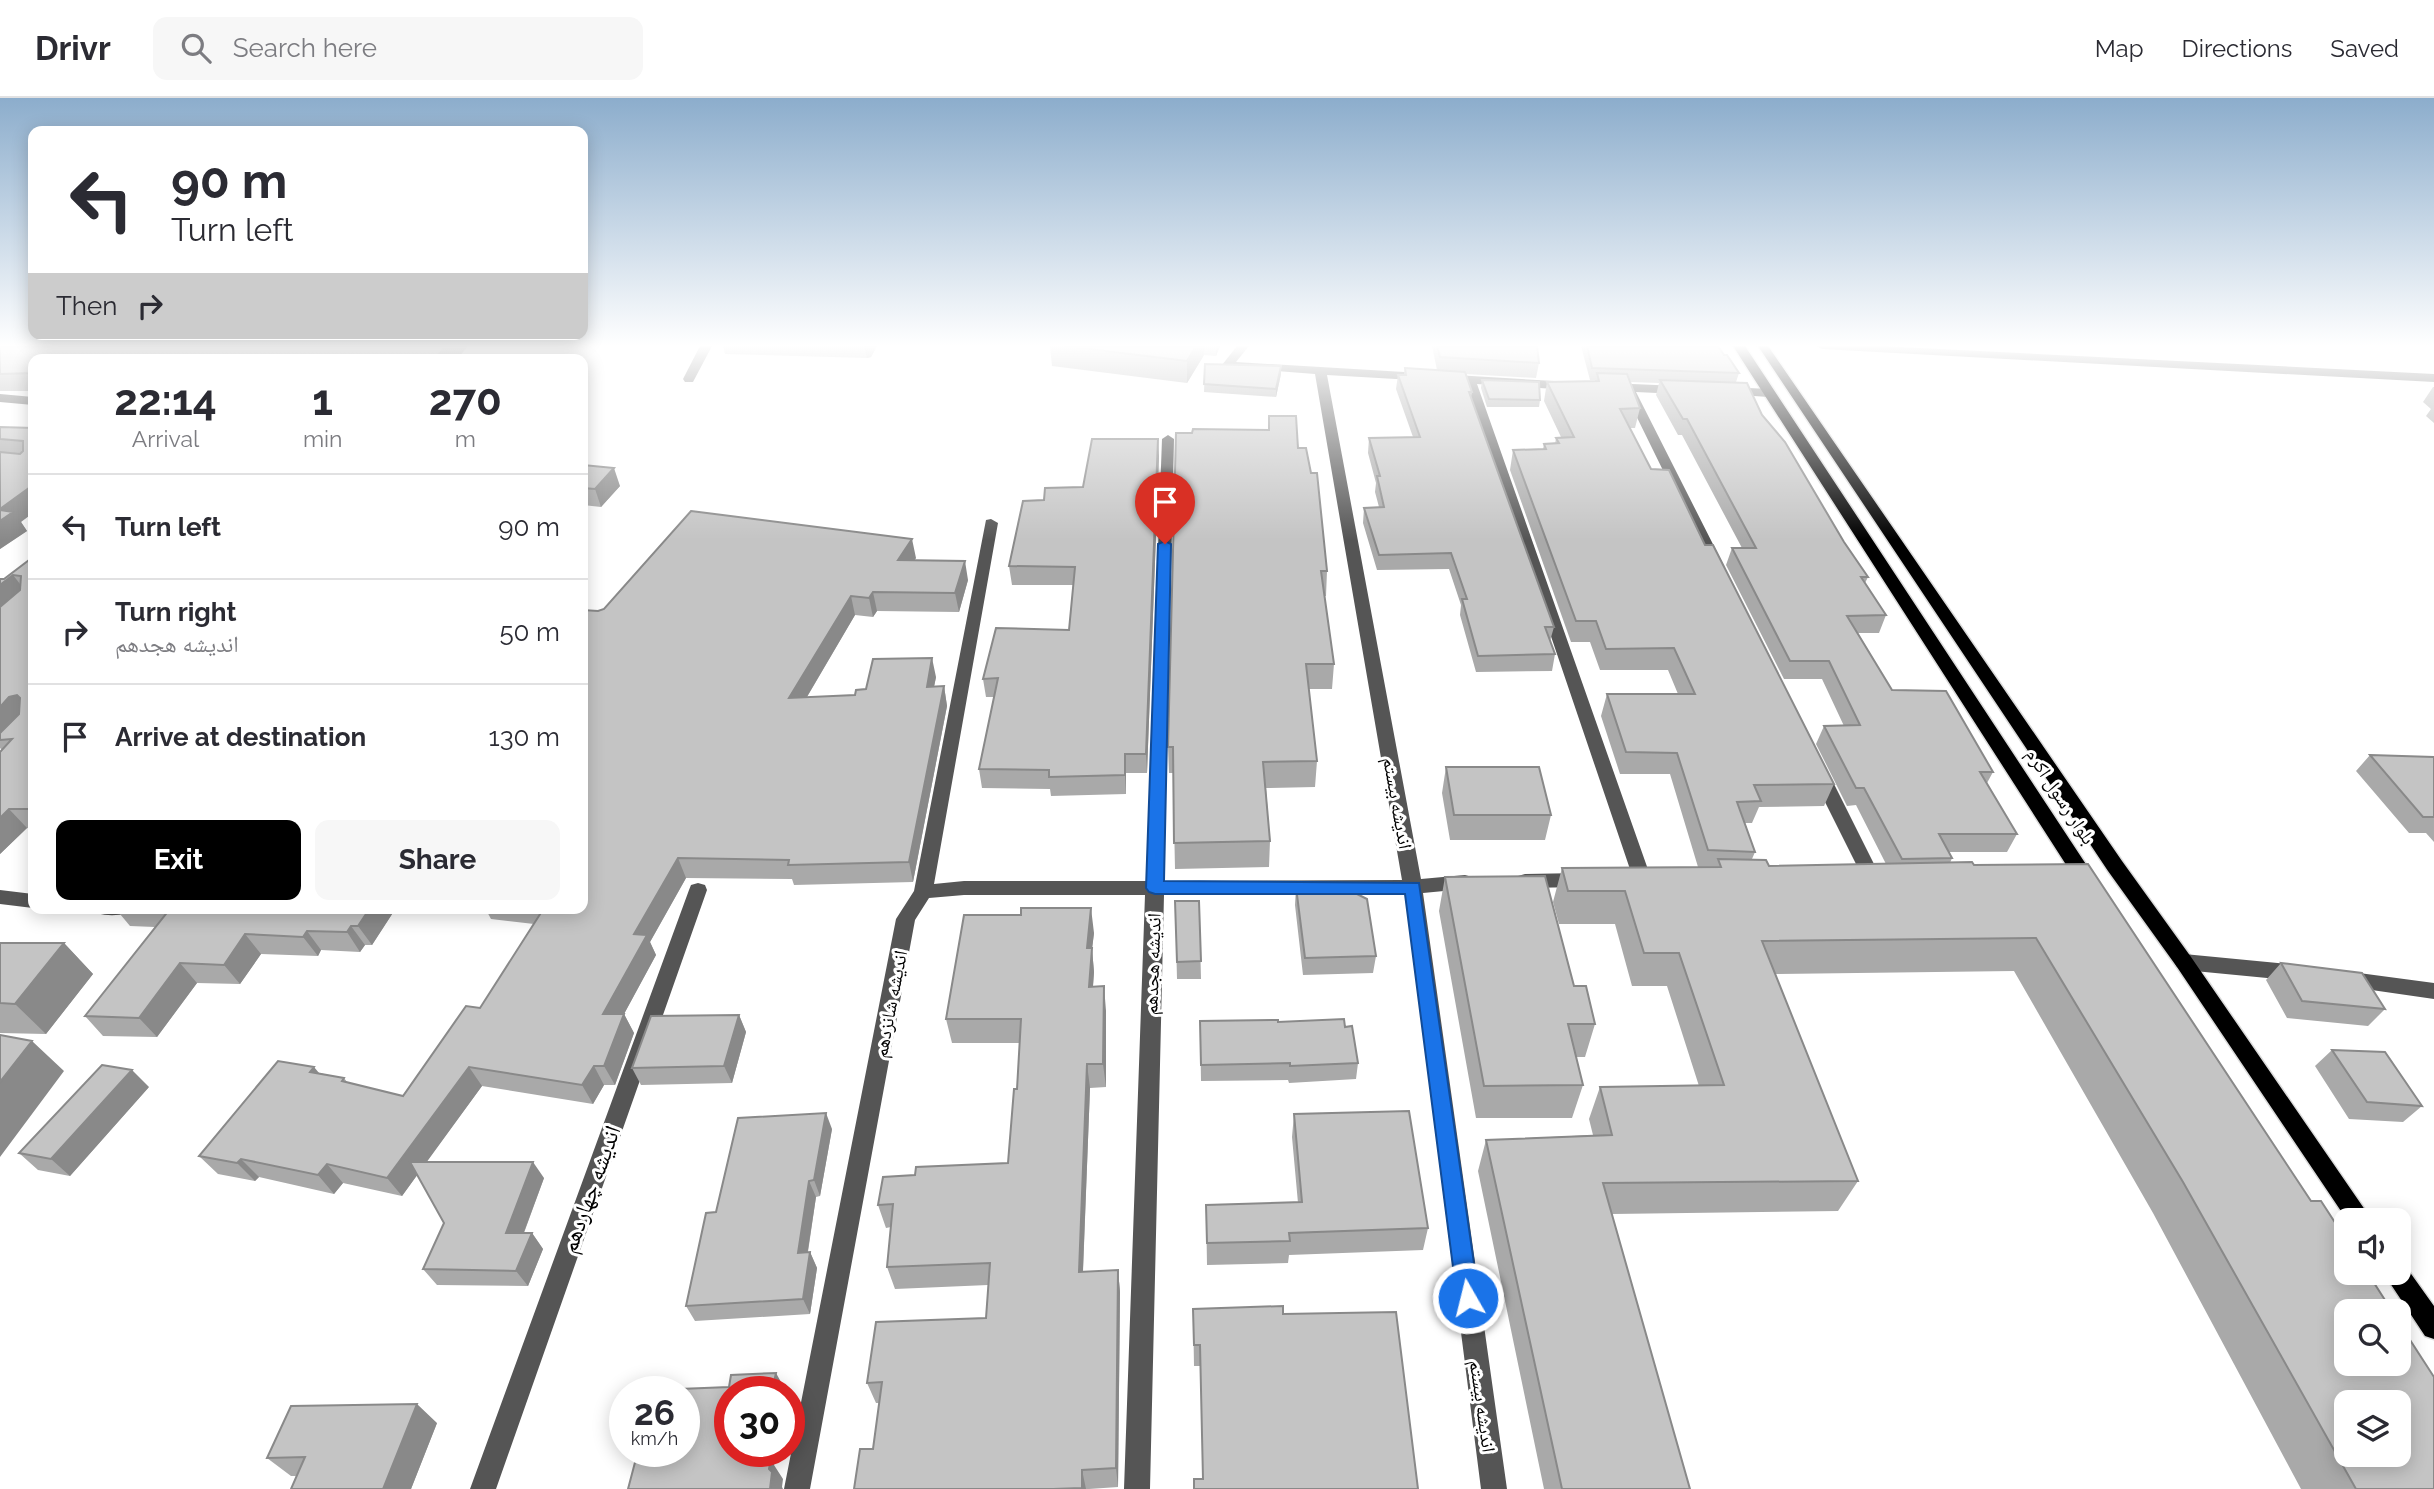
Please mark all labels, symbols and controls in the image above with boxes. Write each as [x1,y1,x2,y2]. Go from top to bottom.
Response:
search box [153,17,643,80]
text: Drivr [35,29,111,68]
icon: search [177,29,215,67]
text: Search here [233,33,377,63]
text: Map [2095,34,2144,63]
text: Directions [2182,34,2292,63]
text: Saved [2330,34,2399,63]
text: 90 m [171,152,287,209]
icon: left [56,154,147,245]
text: Turn left [171,211,293,248]
icon: right [131,287,169,325]
text: Then [56,291,117,321]
text: 22:14 [114,376,217,425]
text: 1 [312,376,333,425]
text: 270 [429,376,502,425]
text: Arrival [132,425,199,452]
text: min [303,425,342,452]
text: m [455,425,476,452]
pin [1135,472,1195,544]
icon: arrive [1146,483,1184,521]
icon: left [56,508,94,546]
text: Turn left [115,512,221,542]
text: 90 m [498,512,560,542]
text: Turn right [115,597,236,627]
icon: right [56,613,94,651]
text: 50 m [499,617,560,647]
text: اندیشه هجدهم [115,630,239,657]
icon: arrive [56,718,94,756]
text: Arrive at destination [115,722,366,752]
text: 130 m [489,722,560,752]
street label: بلوار رسول اکرم [2019,744,2100,850]
street label: اندیشه بیستم [1377,755,1417,851]
button: Exit [56,820,301,900]
button: Share [315,820,560,900]
street label: اندیشه هجدهم [1139,912,1167,1016]
street label: اندیشه شانزدهم [869,948,913,1060]
street label: اندیشه چهاردهم [554,1122,628,1257]
map controls [2334,1208,2411,1467]
button: sound [2334,1208,2411,1285]
position arrow [1431,1261,1505,1335]
button: search [2334,1299,2411,1376]
street label: اندیشه بیستم [1464,1358,1500,1454]
speed limit sign: 30 [714,1376,805,1467]
button: layers [2334,1390,2411,1467]
text: 26 [634,1392,675,1433]
text: km/h [631,1428,678,1449]

